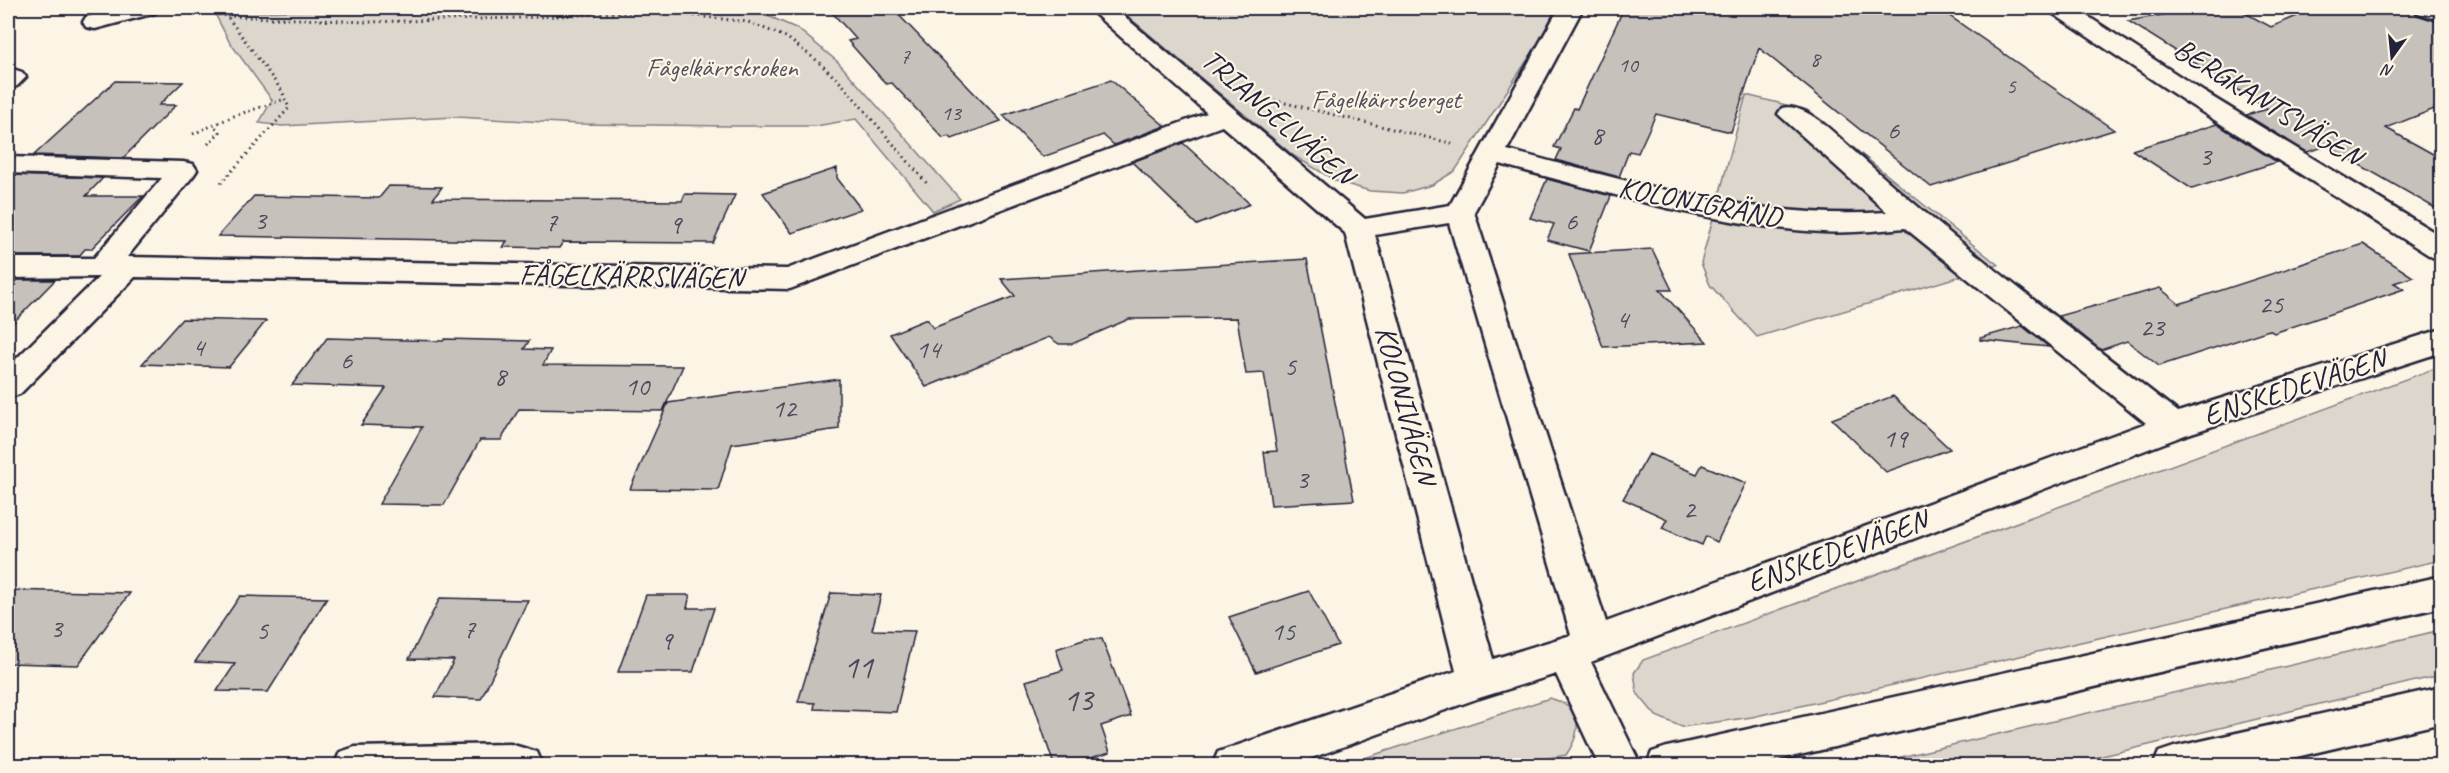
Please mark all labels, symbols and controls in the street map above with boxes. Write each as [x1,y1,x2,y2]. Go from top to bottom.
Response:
north arrow [2362,27,2422,87]
street label: BERGKANTSVÄGEN [2167,29,2372,177]
street label: TRIANGELVÄGEN [1194,40,1365,196]
house number: 7 [900,42,911,70]
house number: 8 [1810,45,1822,73]
park label: Fågelkärrskroken [646,51,799,84]
house number: 10 [1618,51,1640,79]
text: N [2378,59,2396,81]
house number: 5 [2006,72,2017,100]
park label: Fågelkärrsberget [1311,83,1463,116]
house number: 13 [941,99,963,127]
house number: 6 [1887,113,1900,147]
house number: 8 [1591,118,1606,152]
house number: 3 [2199,139,2213,173]
street label: KOLONIGRÄND [1615,168,1787,237]
house number: 3 [254,203,268,237]
house number: 6 [1565,204,1578,238]
house number: 7 [545,205,559,239]
house number: 9 [669,207,683,241]
street label: FÅGELKÄRRSVÄGEN [519,255,747,297]
house number: 25 [2259,287,2285,321]
house number: 4 [1616,302,1631,336]
house number: 23 [2140,310,2166,344]
street label: KOLONIVÄGEN [1367,322,1446,492]
house number: 4 [192,330,207,364]
house number: 14 [916,332,943,366]
street label: ENSKEDEVÄGEN [2198,338,2394,434]
house number: 6 [340,343,353,377]
house number: 5 [1284,349,1298,383]
house number: 8 [494,359,509,393]
house number: 10 [625,369,651,403]
house number: 12 [772,391,798,425]
house number: 19 [1883,421,1909,455]
house number: 3 [1296,462,1310,496]
house number: 2 [1683,492,1697,526]
street label: ENSKEDEVÄGEN [1742,499,1936,601]
house number: 3 [50,611,64,645]
house number: 7 [463,612,477,646]
house number: 5 [256,613,270,647]
house number: 15 [1271,614,1297,648]
house number: 9 [660,623,674,657]
house number: 11 [843,646,875,688]
house number: 13 [1063,679,1095,721]

